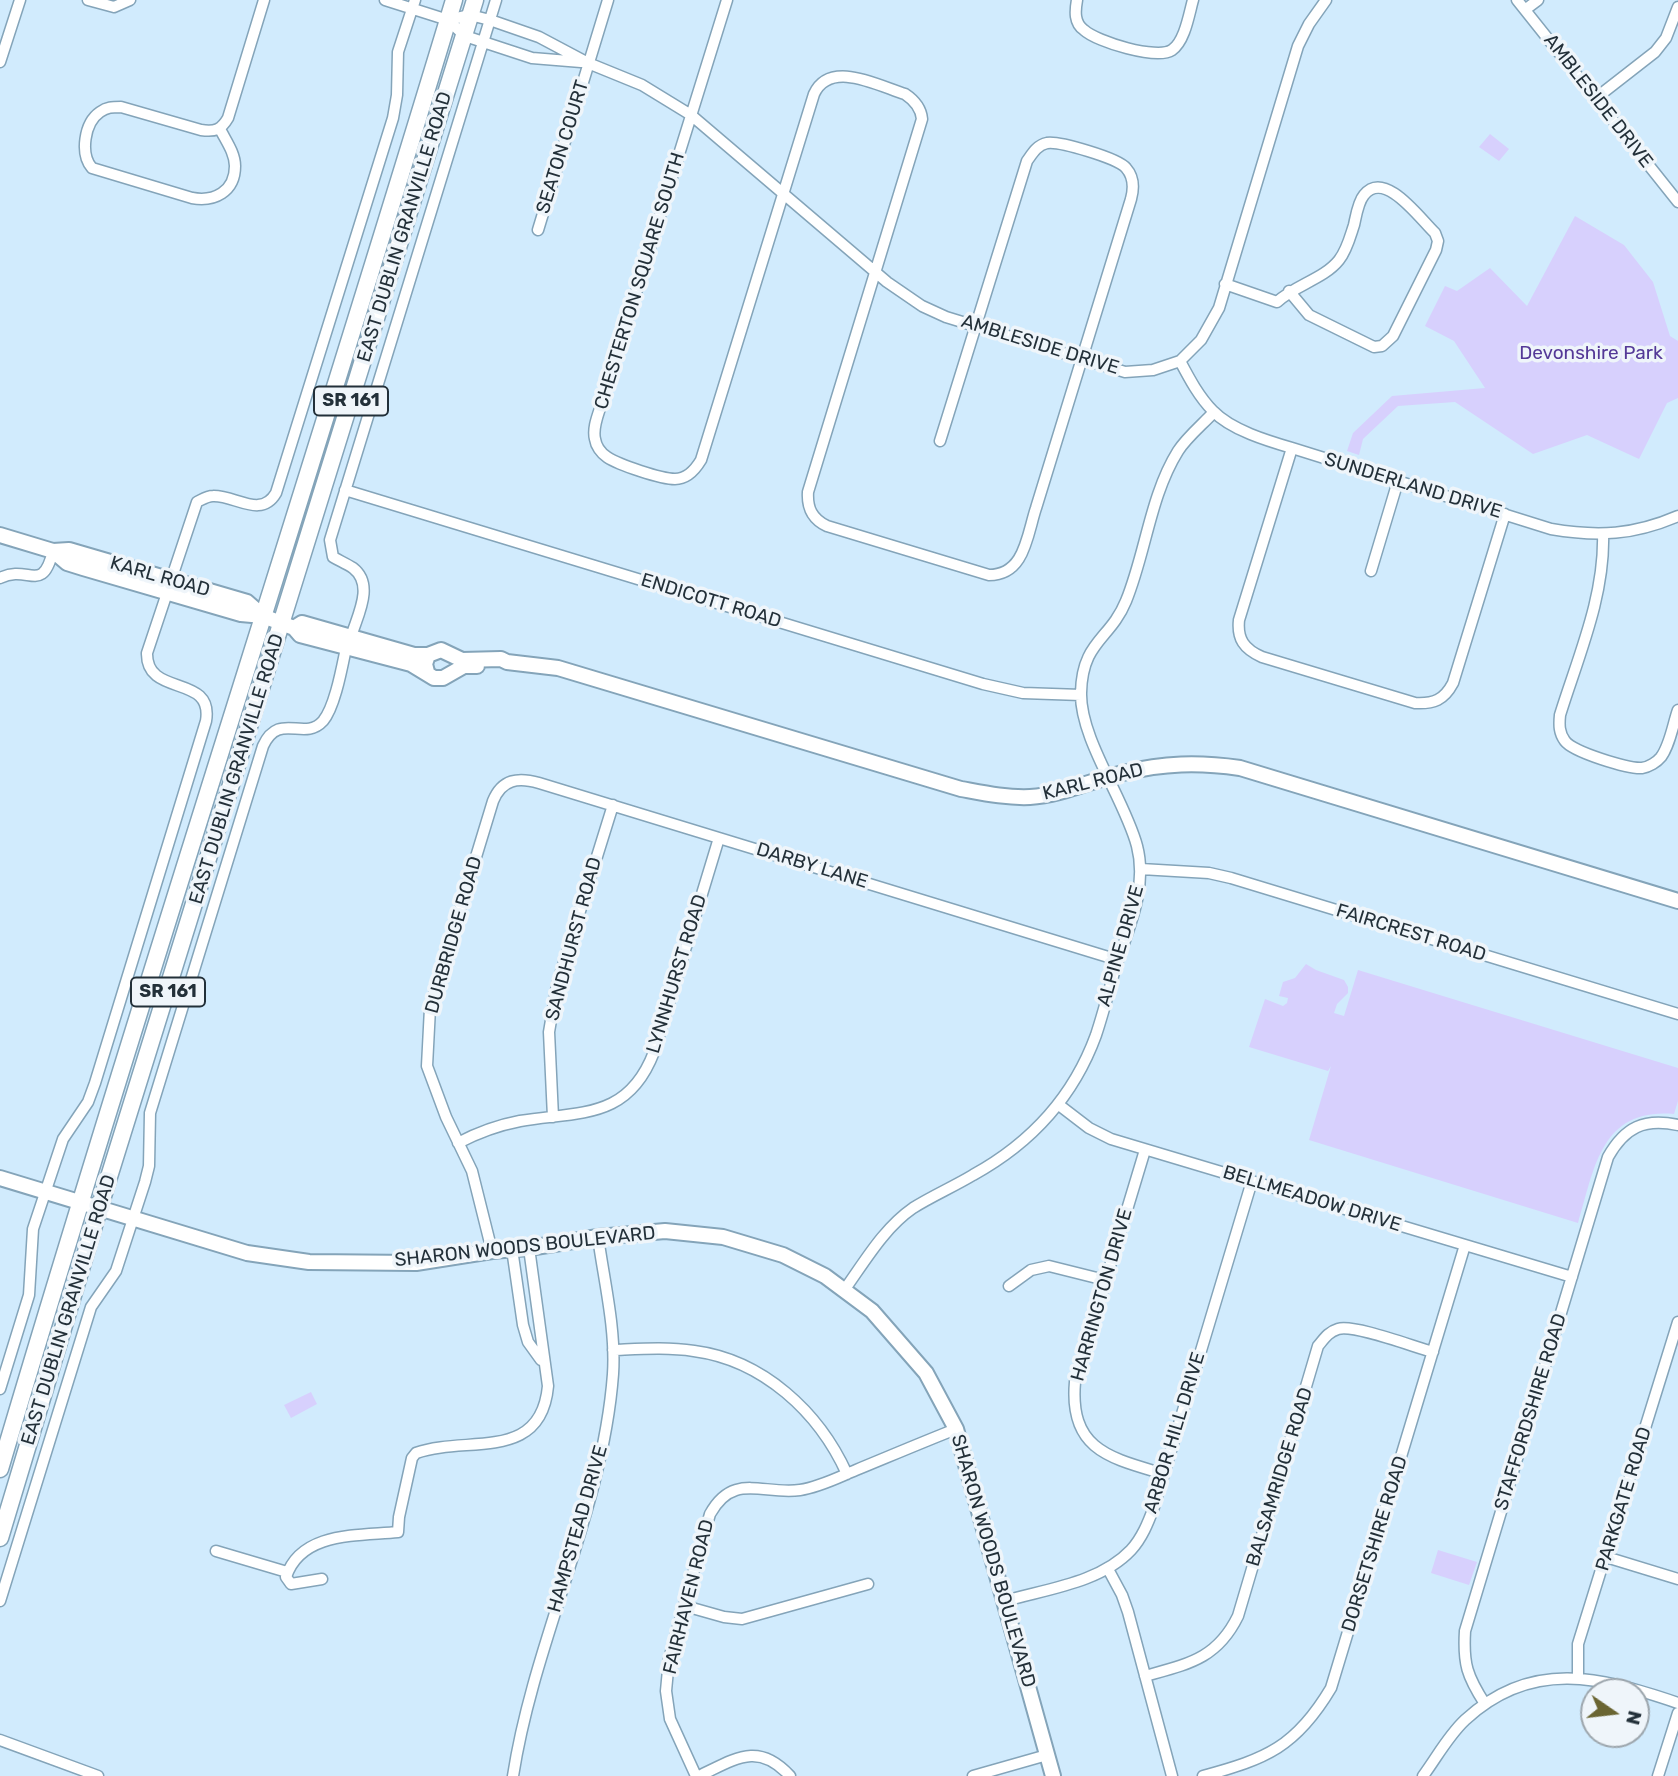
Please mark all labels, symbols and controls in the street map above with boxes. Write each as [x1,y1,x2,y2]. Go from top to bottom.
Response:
street label: AMBLESIDE DRIVE [1539,29,1657,173]
street label: SEATON COURT [532,78,594,216]
street label: EAST DUBLIN GRANVILLE ROAD [353,89,457,365]
street label: CHESTERTON SQUARE SOUTH [590,150,690,412]
street label: AMBLESIDE DRIVE [958,310,1122,380]
park label: Devonshire Park [1519,343,1663,365]
road number: SR 161 [314,386,388,416]
street label: SUNDERLAND DRIVE [1321,448,1505,524]
street label: KARL ROAD [107,552,213,602]
street label: ENDICOTT ROAD [638,569,784,633]
street label: EAST DUBLIN GRANVILLE ROAD [185,631,289,907]
street label: KARL ROAD [1040,759,1146,805]
street label: DARBY LANE [753,838,871,894]
street label: DURBRIDGE ROAD [421,854,487,1016]
street label: SANDHURST ROAD [541,855,607,1023]
street label: ALPINE DRIVE [1093,883,1149,1009]
street label: LYNNHURST ROAD [642,892,712,1056]
street label: FAIRCREST ROAD [1333,899,1489,967]
road number: SR 161 [131,978,205,1007]
street label: BELLMEADOW DRIVE [1220,1161,1404,1237]
street label: EAST DUBLIN GRANVILLE ROAD [17,1172,121,1448]
street label: HARRINGTON DRIVE [1066,1206,1138,1384]
street label: SHARON WOODS BOULEVARD [393,1222,657,1272]
street label: STAFFORDSHIRE ROAD [1490,1311,1572,1513]
street label: ARBOR HILL DRIVE [1140,1350,1210,1516]
street label: BALSAMRIDGE ROAD [1242,1385,1318,1569]
street label: PARKGATE ROAD [1591,1424,1657,1574]
street label: SHARON WOODS BOULEVARD [946,1432,1040,1690]
street label: HAMPSTEAD DRIVE [543,1443,613,1615]
street label: DORSETSHIRE ROAD [1337,1453,1413,1635]
street label: FAIRHAVEN ROAD [659,1517,719,1677]
north arrow [1580,1678,1650,1748]
text: N [1621,1708,1647,1727]

